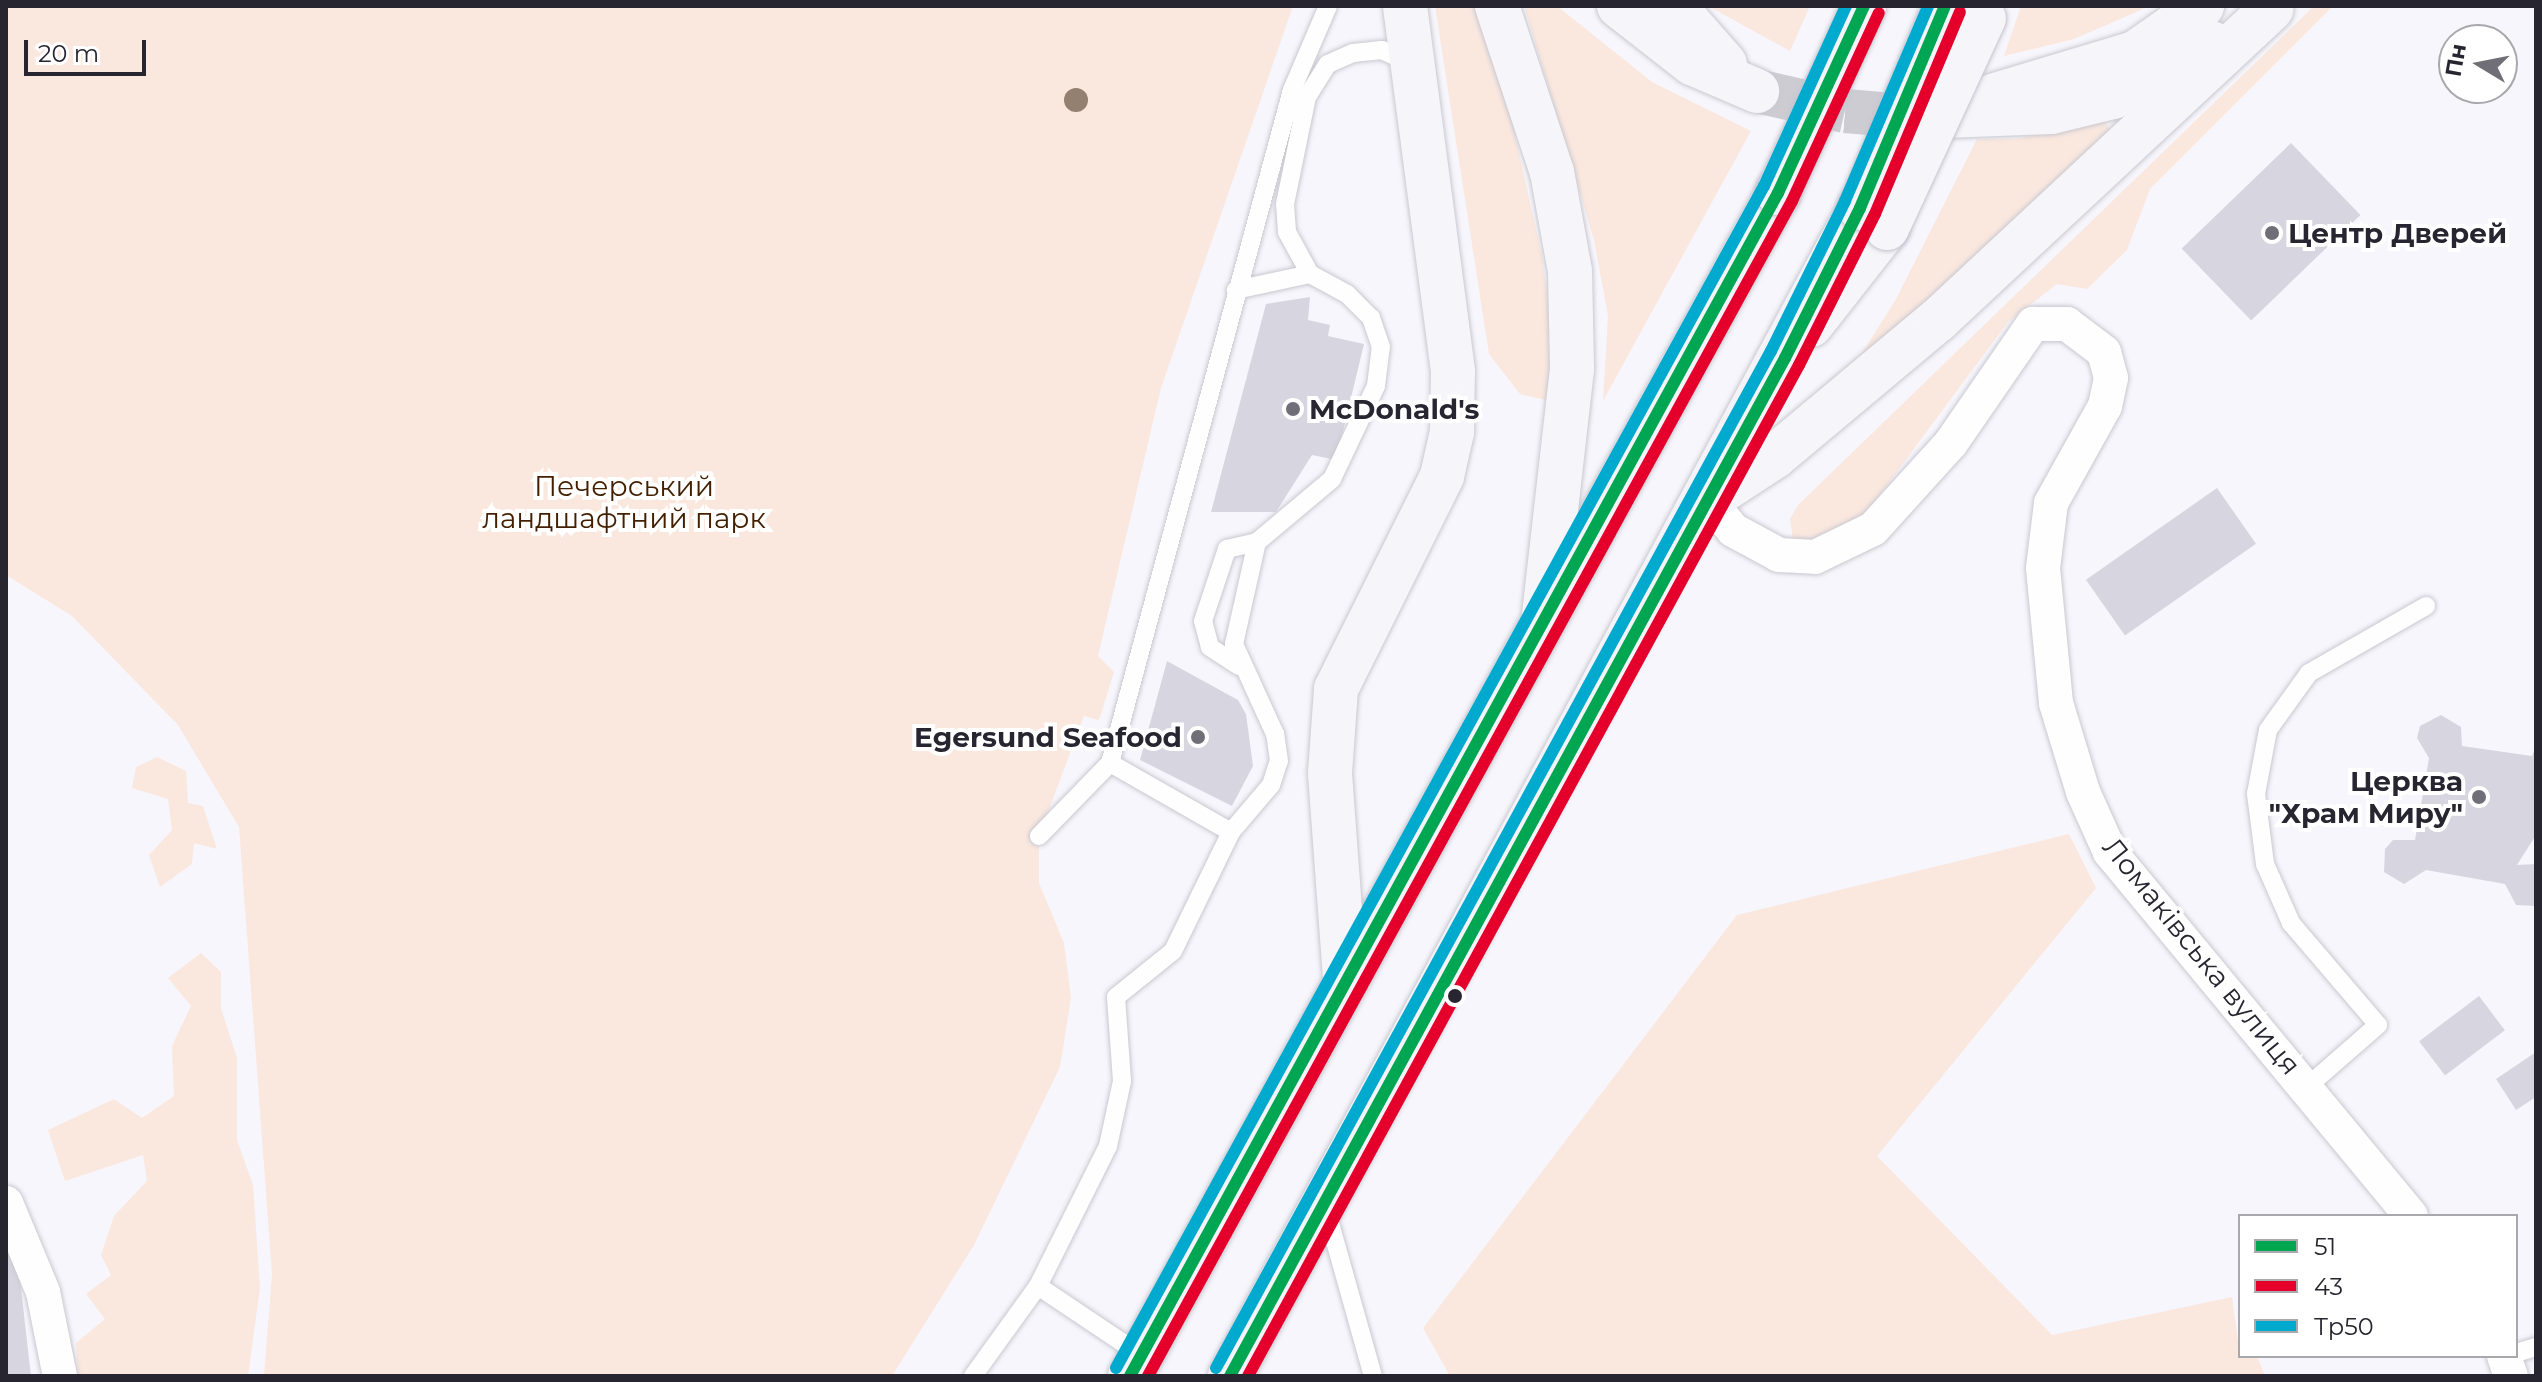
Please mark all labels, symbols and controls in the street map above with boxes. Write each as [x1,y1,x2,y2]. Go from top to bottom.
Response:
scale bar [28,24,150,74]
north arrow [2438,24,2518,104]
text: 20 m [38,39,99,68]
text: Пн [2440,41,2472,79]
place label: Центр Дверей [2288,216,2507,250]
marker: Центр Дверей [2263,224,2281,242]
place label: McDonald's [1309,392,1479,426]
marker: McDonald's [1284,400,1302,418]
park label: Печерський ландшафтний парк [482,469,766,535]
place label: Egersund Seafood [914,720,1182,754]
marker: Egersund Seafood [1189,728,1207,746]
place label: Церква "Храм Миру" [2269,764,2463,830]
marker: Церква "Храм Миру" [2470,788,2488,806]
street label: Ломаківська вулиця [2096,831,2308,1081]
unlabelled marker [1447,988,1463,1004]
legend [2238,1214,2518,1358]
text: 51 [2314,1232,2336,1261]
text: 43 [2314,1272,2343,1301]
text: Тр50 [2314,1312,2374,1341]

